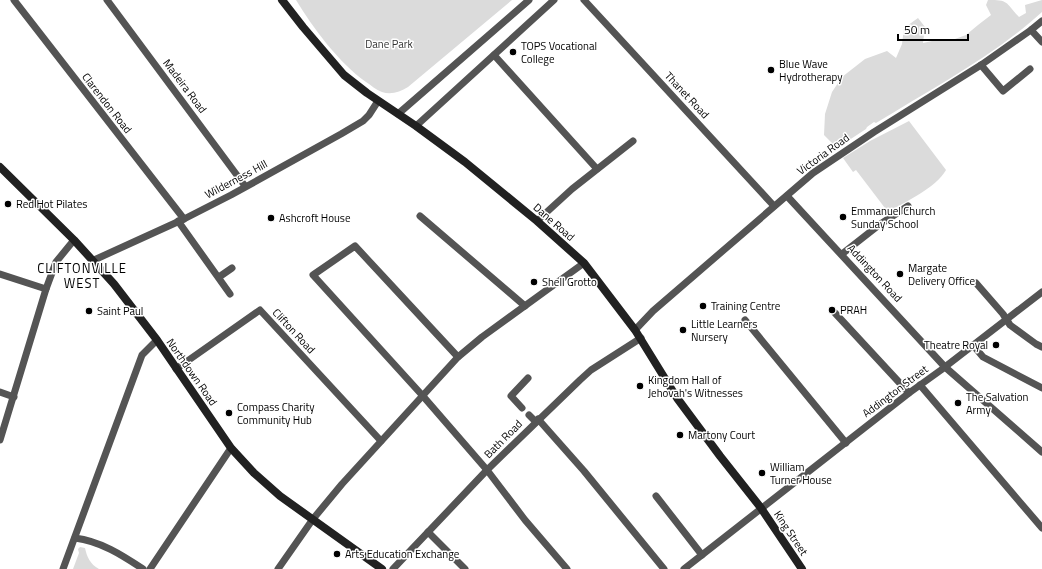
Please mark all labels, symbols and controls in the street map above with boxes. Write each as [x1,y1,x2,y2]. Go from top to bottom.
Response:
scale bar [898,16,968,42]
text: 50 m [904,20,930,39]
park label: Dane Park [365,36,413,52]
place label: TOPS Vocational College [521,38,597,67]
marker: TOPS Vocational College [508,47,518,57]
street label: Madeira Road [159,56,211,117]
place label: Blue Wave Hydrotherapy [779,56,843,85]
marker: Blue Wave Hydrotherapy [766,65,776,75]
street label: Thanet Road [661,68,713,122]
street label: Clarendon Road [78,69,136,137]
street label: Victoria Road [794,129,853,178]
street label: Wilderness Hill [202,156,270,202]
place label: Red Hot Pilates [16,196,87,212]
marker: Red Hot Pilates [3,199,13,209]
street label: Dane Road [530,199,578,245]
place label: Emmanuel Church Sunday School [851,203,935,232]
place label: Ashcroft House [279,210,351,226]
marker: Emmanuel Church Sunday School [838,212,848,222]
marker: Ashcroft House [266,213,276,223]
street label: Addington Road [844,241,906,306]
district label: CLIFTONVILLE WEST [37,258,127,293]
place label: Margate Delivery Office [908,260,976,289]
marker: Margate Delivery Office [895,269,905,279]
place label: Shell Grotto [542,274,597,290]
marker: Shell Grotto [529,277,539,287]
place label: Training Centre [711,298,781,314]
marker: Training Centre [698,301,708,311]
place label: PRAH [840,302,867,318]
place label: Saint Paul [97,303,143,319]
street label: Clifton Road [269,305,319,357]
marker: PRAH [827,305,837,315]
marker: Saint Paul [84,306,94,316]
place label: Little Learners Nursery [691,316,757,345]
marker: Little Learners Nursery [678,325,688,335]
street label: Northdown Road [163,335,221,409]
place label: Theatre Royal [924,337,988,353]
marker: Theatre Royal [991,340,1001,350]
street label: Addington Street [859,361,931,421]
place label: Kingdom Hall of Jehovah's Witnesses [648,372,743,401]
marker: Kingdom Hall of Jehovah's Witnesses [635,381,645,391]
place label: The Salvation Army [966,389,1028,418]
marker: The Salvation Army [953,398,963,408]
place label: Compass Charity Community Hub [237,399,315,428]
marker: Compass Charity Community Hub [224,408,234,418]
street label: Bath Road [480,416,526,462]
place label: Martony Court [688,427,755,443]
marker: Martony Court [675,430,685,440]
place label: William Turner House [770,459,832,488]
marker: William Turner House [757,468,767,478]
street label: King Street [770,507,812,559]
place label: Arts Education Exchange [345,546,460,562]
marker: Arts Education Exchange [332,549,342,559]

